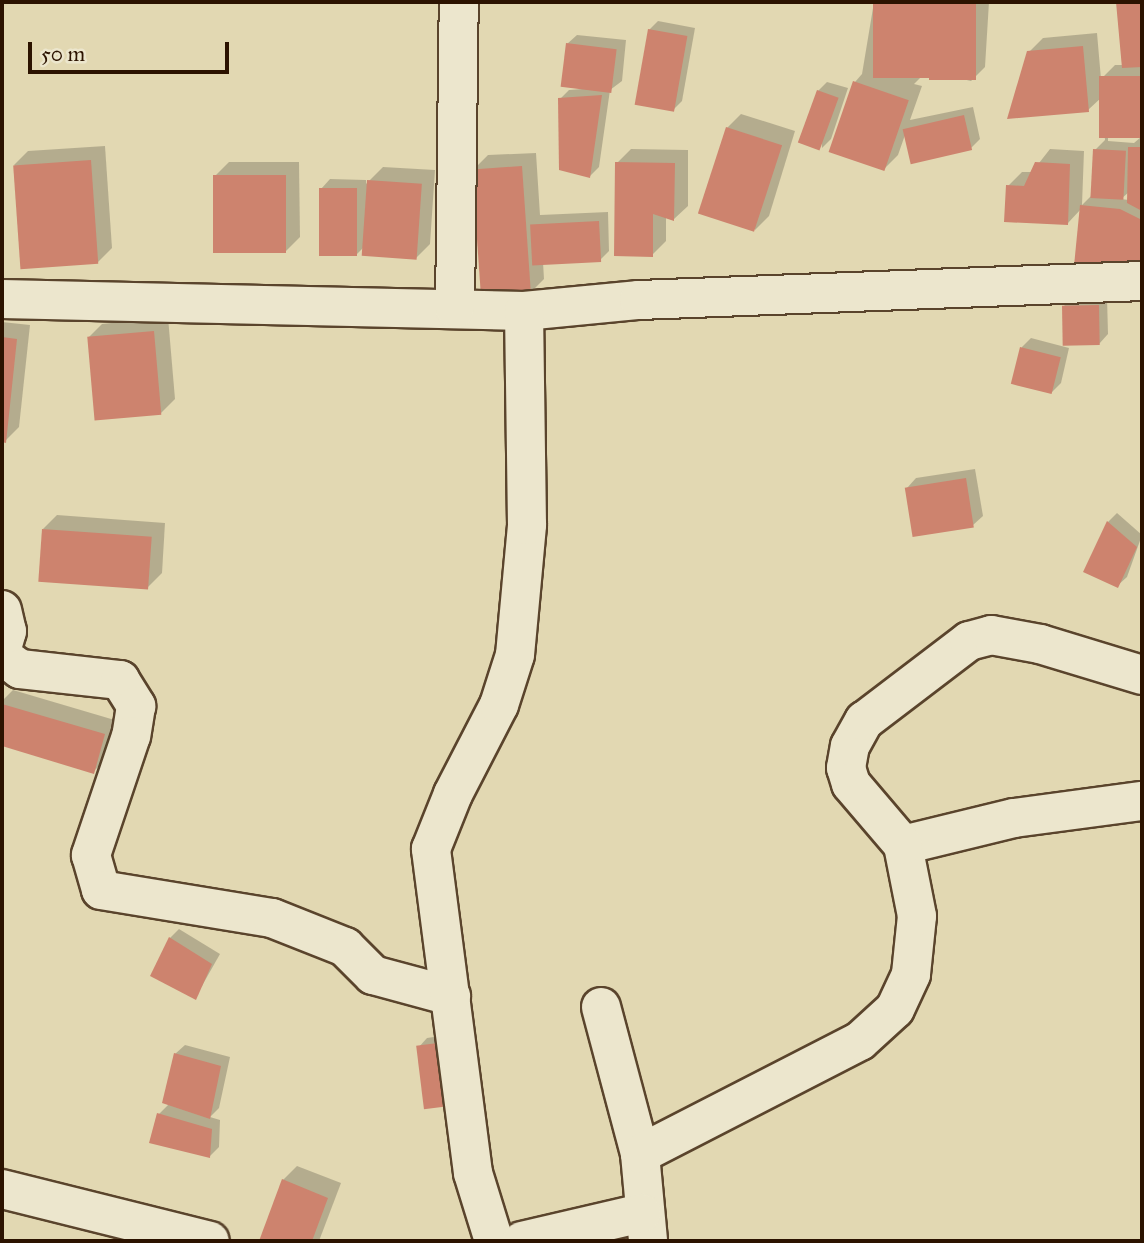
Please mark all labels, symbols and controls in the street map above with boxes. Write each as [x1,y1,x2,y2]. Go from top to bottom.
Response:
scale bar [32,28,233,72]
text: 50 m [41,41,85,67]

